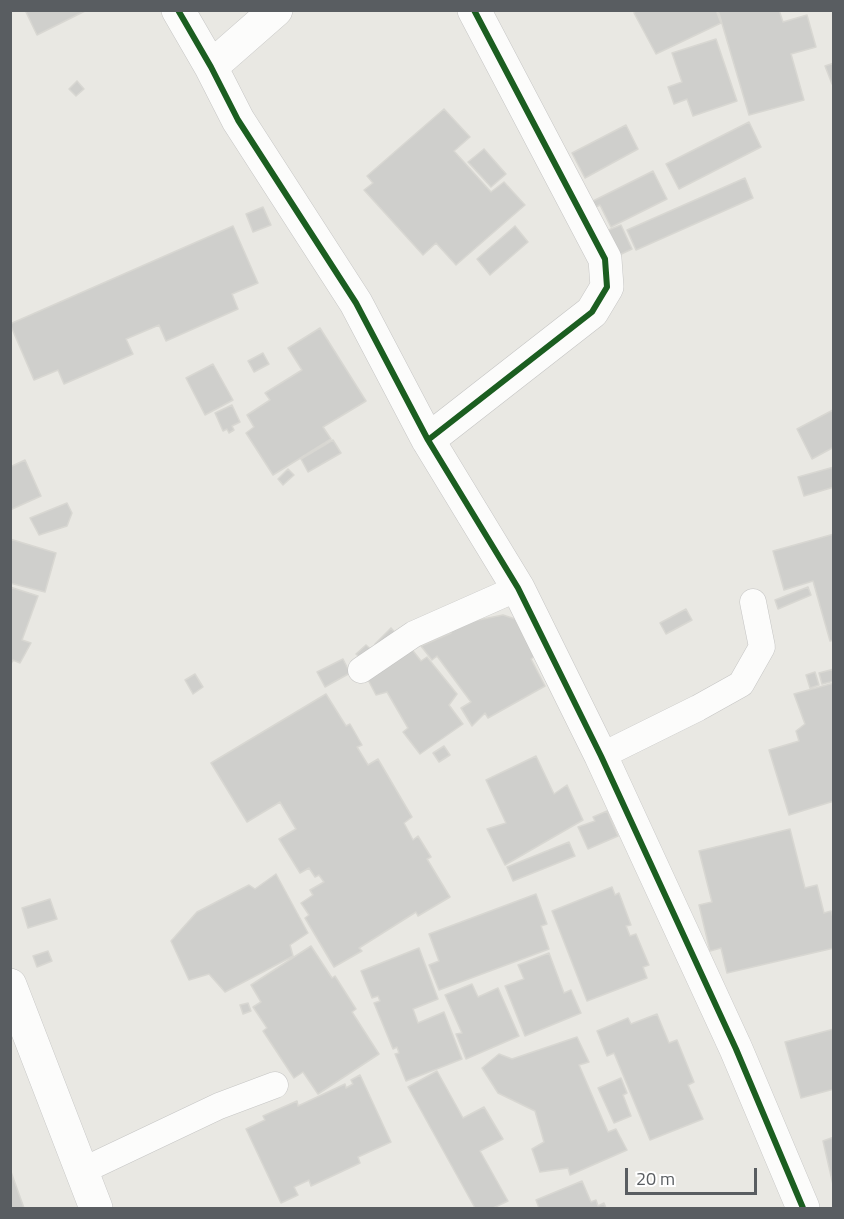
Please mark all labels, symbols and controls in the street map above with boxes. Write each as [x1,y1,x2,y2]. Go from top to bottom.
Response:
scale bar [628,1156,760,1194]
text: 20 m [636,1165,675,1192]

